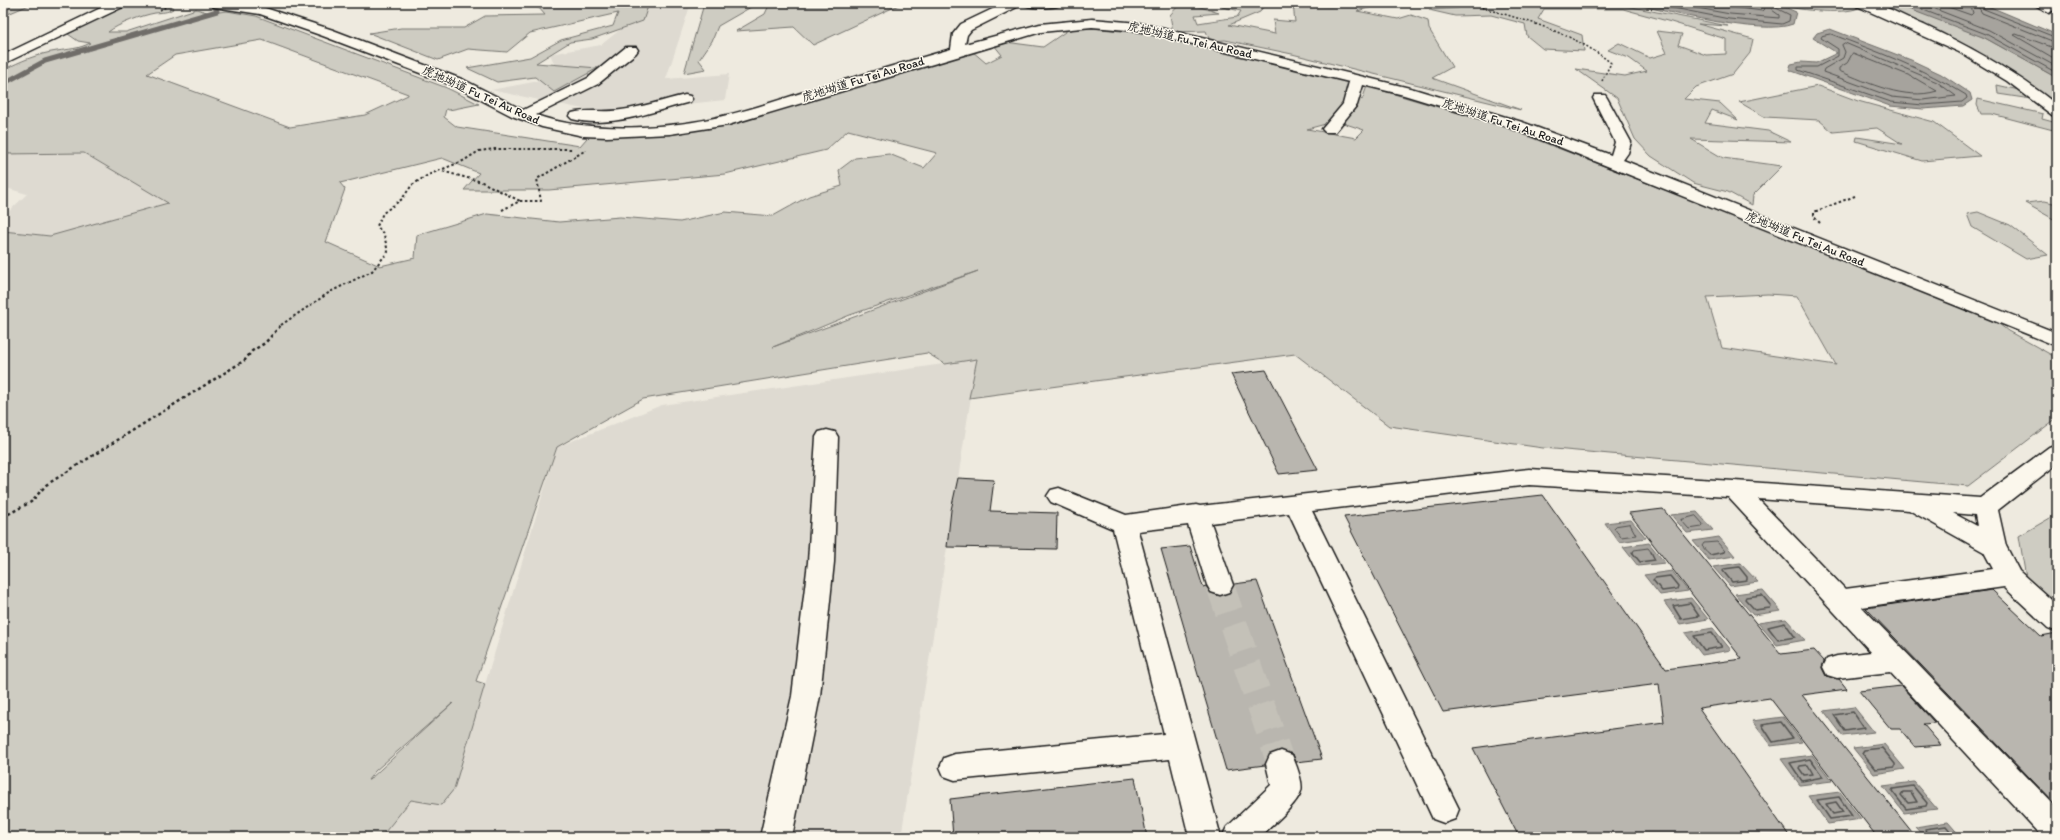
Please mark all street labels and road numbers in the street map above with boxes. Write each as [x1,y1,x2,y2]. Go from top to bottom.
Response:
street label: 虎地坳道 Fu Tei Au Road [1126,19,1254,61]
street label: 虎地坳道 Fu Tei Au Road [800,54,926,104]
street label: 虎地坳道 Fu Tei Au Road [420,63,542,127]
street label: 虎地坳道 Fu Tei Au Road [1440,96,1566,148]
street label: 虎地坳道 Fu Tei Au Road [1743,209,1867,269]

